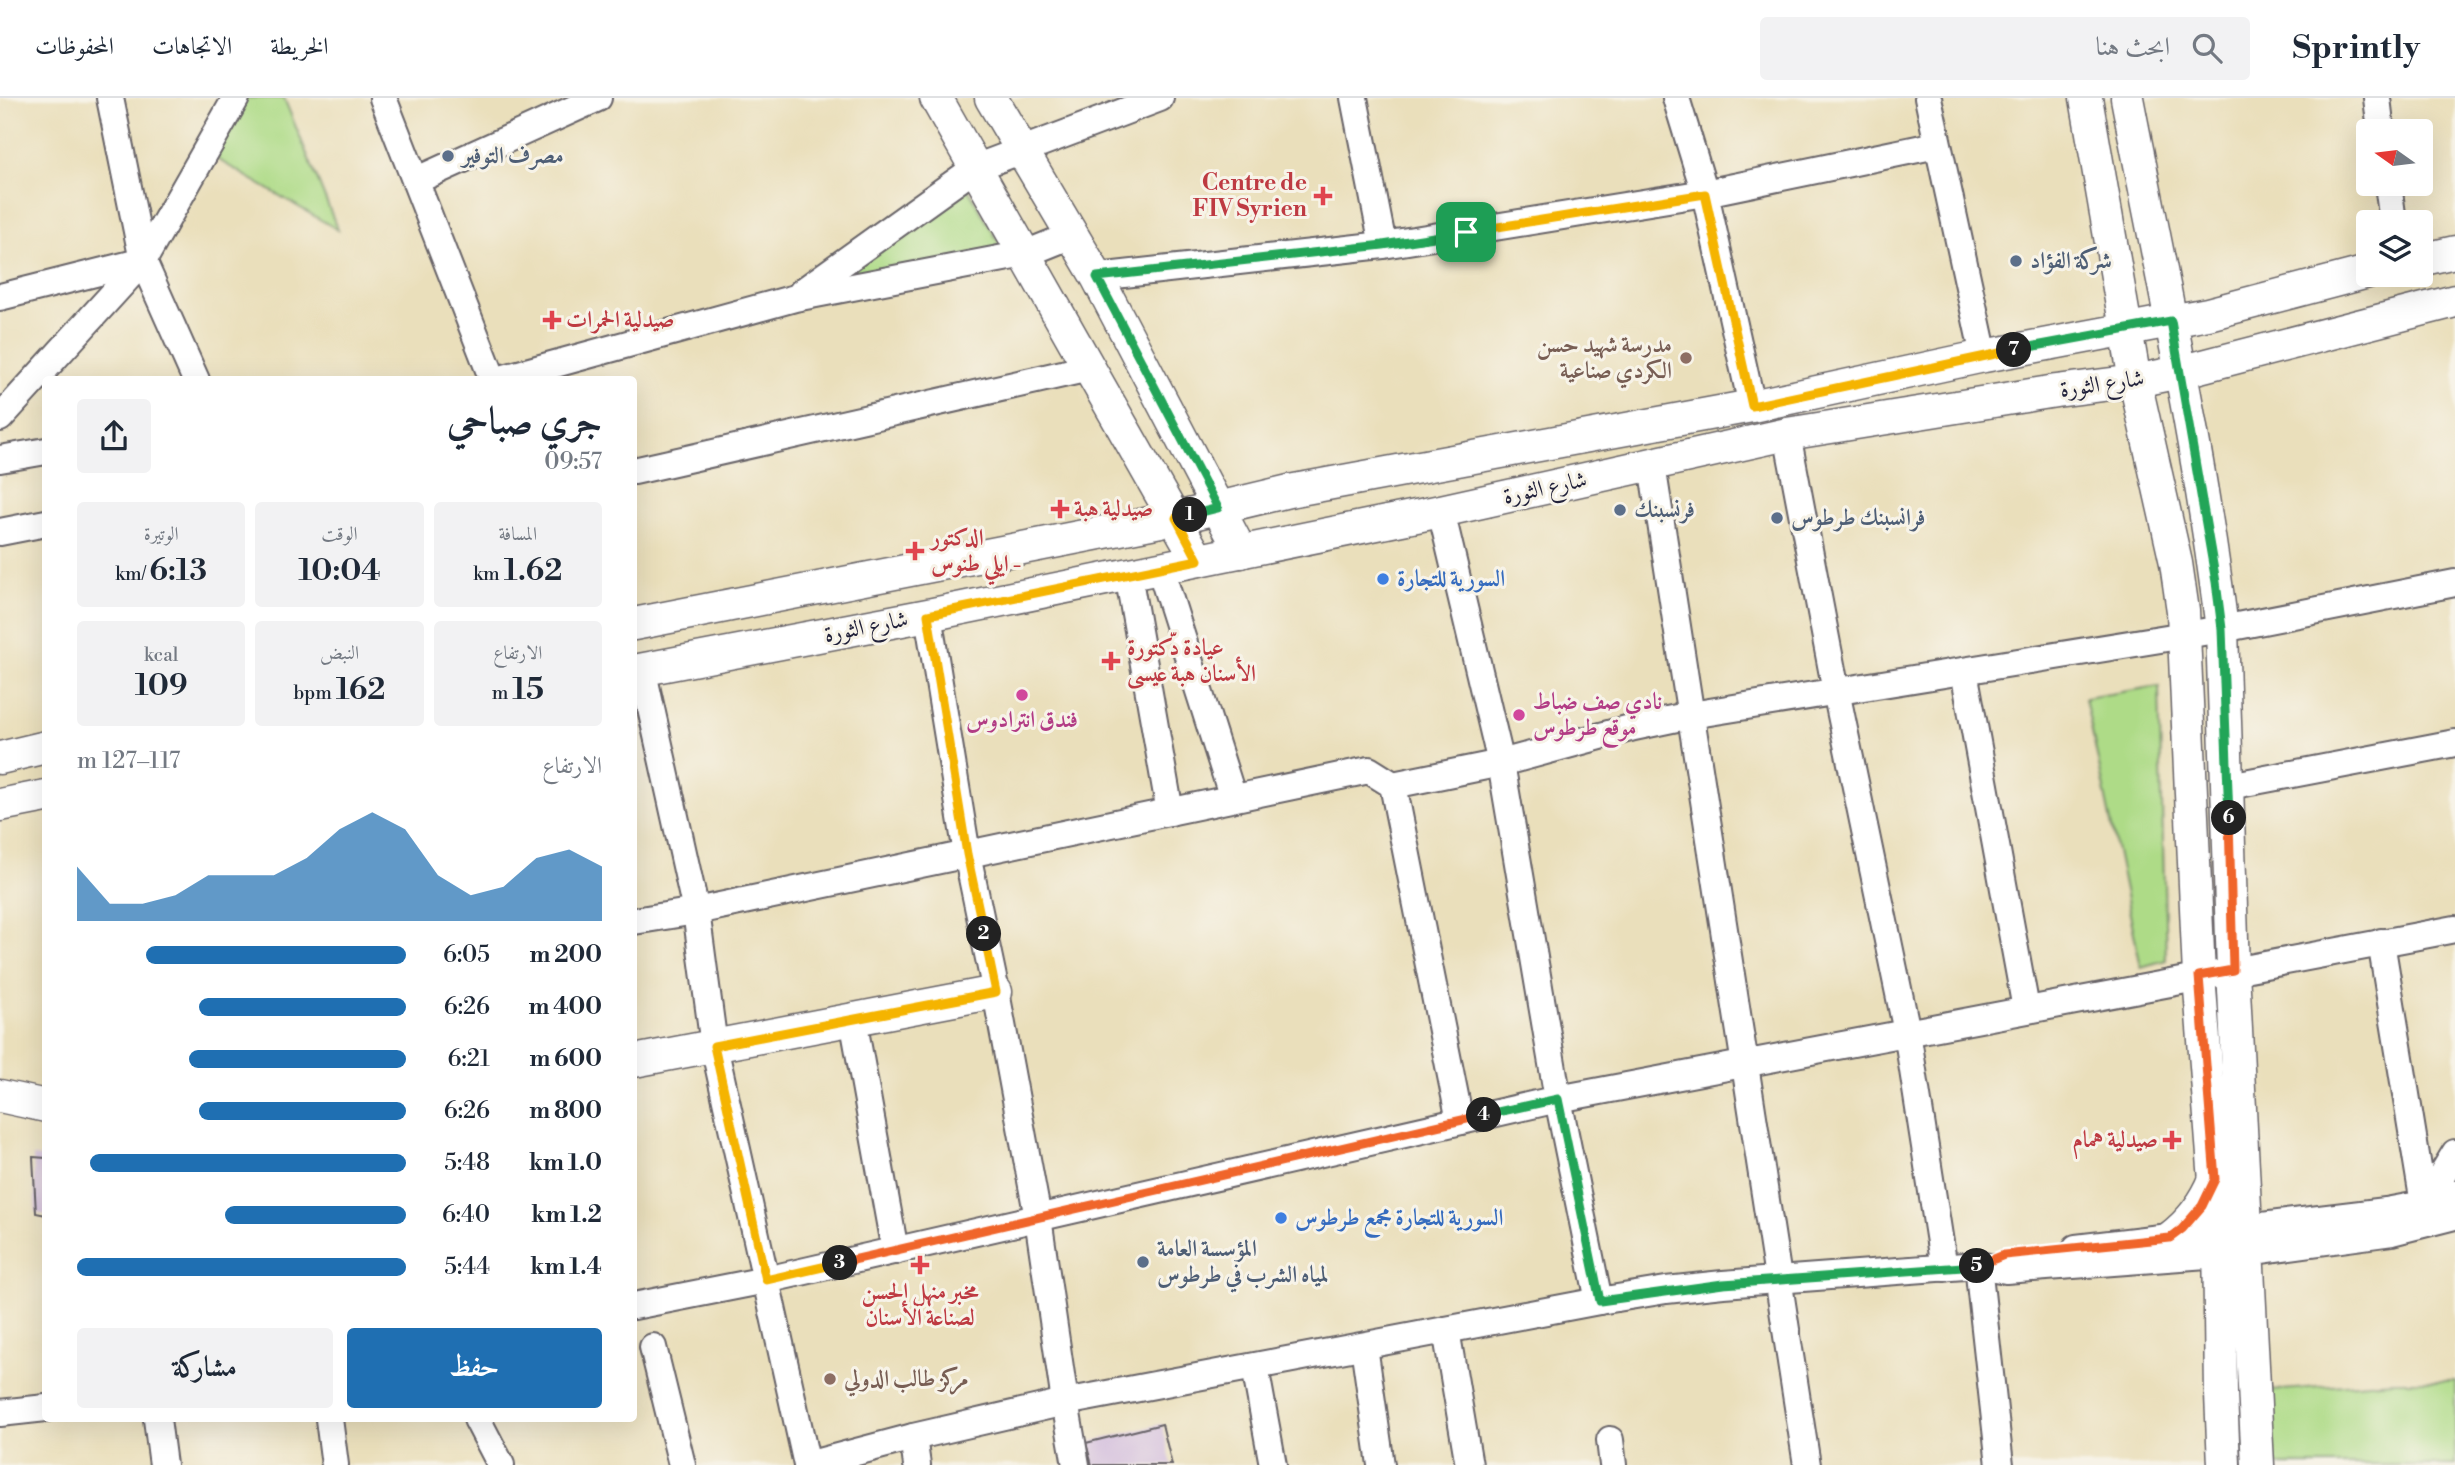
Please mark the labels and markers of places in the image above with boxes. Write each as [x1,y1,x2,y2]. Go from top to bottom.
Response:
place label: مصرف التوفير [459,142,564,170]
marker: مصرف التوفير [440,148,456,164]
place label: Centre de FIV Syrien [1193,169,1307,223]
marker: Centre de FIV Syrien [1313,186,1333,206]
pin [1436,202,1496,262]
place label: شركة الفؤاد [2030,246,2112,275]
marker: شركة الفؤاد [2008,253,2024,269]
place label: صيدلية الحمرات [566,306,675,334]
marker: صيدلية الحمرات [544,312,560,328]
place label: مدرسة شهيد حسن الكردي صناعية [1537,331,1672,389]
pin: 7 [1996,332,2032,368]
marker: مدرسة شهيد حسن الكردي صناعية [1678,350,1694,366]
place label: صيدلية هبة [1074,495,1153,523]
place label: فرنسبنك [1634,496,1695,524]
pin: 1 [1172,498,1208,532]
marker: صيدلية هبة [1052,501,1068,517]
marker: فرنسبنك [1612,502,1628,518]
place label: فرانسبنك طرطوس [1791,504,1926,532]
marker: فرانسبنك طرطوس [1769,510,1785,526]
place label: الدكتور ايلي طنوس - [928,524,1021,586]
marker: الدكتور ايلي طنوس - [905,541,925,561]
place label: السورية للتجارة [1397,565,1505,593]
marker: السورية للتجارة [1375,571,1391,587]
place label: عيادة دّكتورة الأسنان هبة عيسى [1127,632,1256,690]
marker: عيادة دّكتورة الأسنان هبة عيسى [1101,651,1121,671]
marker: فندق انترادوس [1014,687,1030,703]
place label: نادي صف ضباط موقع طرطوس [1533,688,1662,749]
place label: فندق انترادوس [966,706,1078,734]
marker: نادي صف ضباط موقع طرطوس [1511,707,1527,723]
pin: 6 [2212,800,2246,836]
pin: 2 [967,916,1002,952]
pin: 4 [1466,1098,1502,1132]
place label: صيدلية همام [2072,1126,2158,1160]
marker: صيدلية همام [2164,1132,2180,1148]
place label: السورية للتجارة مجمع طرطوس [1295,1204,1503,1239]
marker: السورية للتجارة مجمع طرطوس [1273,1210,1289,1226]
place label: المؤسسة العامة لمياه الشرب في طرطوس [1157,1235,1328,1293]
pin: 3 [822,1246,858,1280]
pin: 5 [1960,1248,1994,1284]
marker: المؤسسة العامة لمياه الشرب في طرطوس [1135,1254,1151,1270]
marker: مخبر منهل الحسن لصناعة الأسنان [910,1255,930,1275]
place label: مخبر منهل الحسن لصناعة الأسنان [861,1278,980,1332]
place label: مركز طالب الدولي [843,1365,968,1397]
marker: مركز طالب الدولي [822,1371,838,1387]

